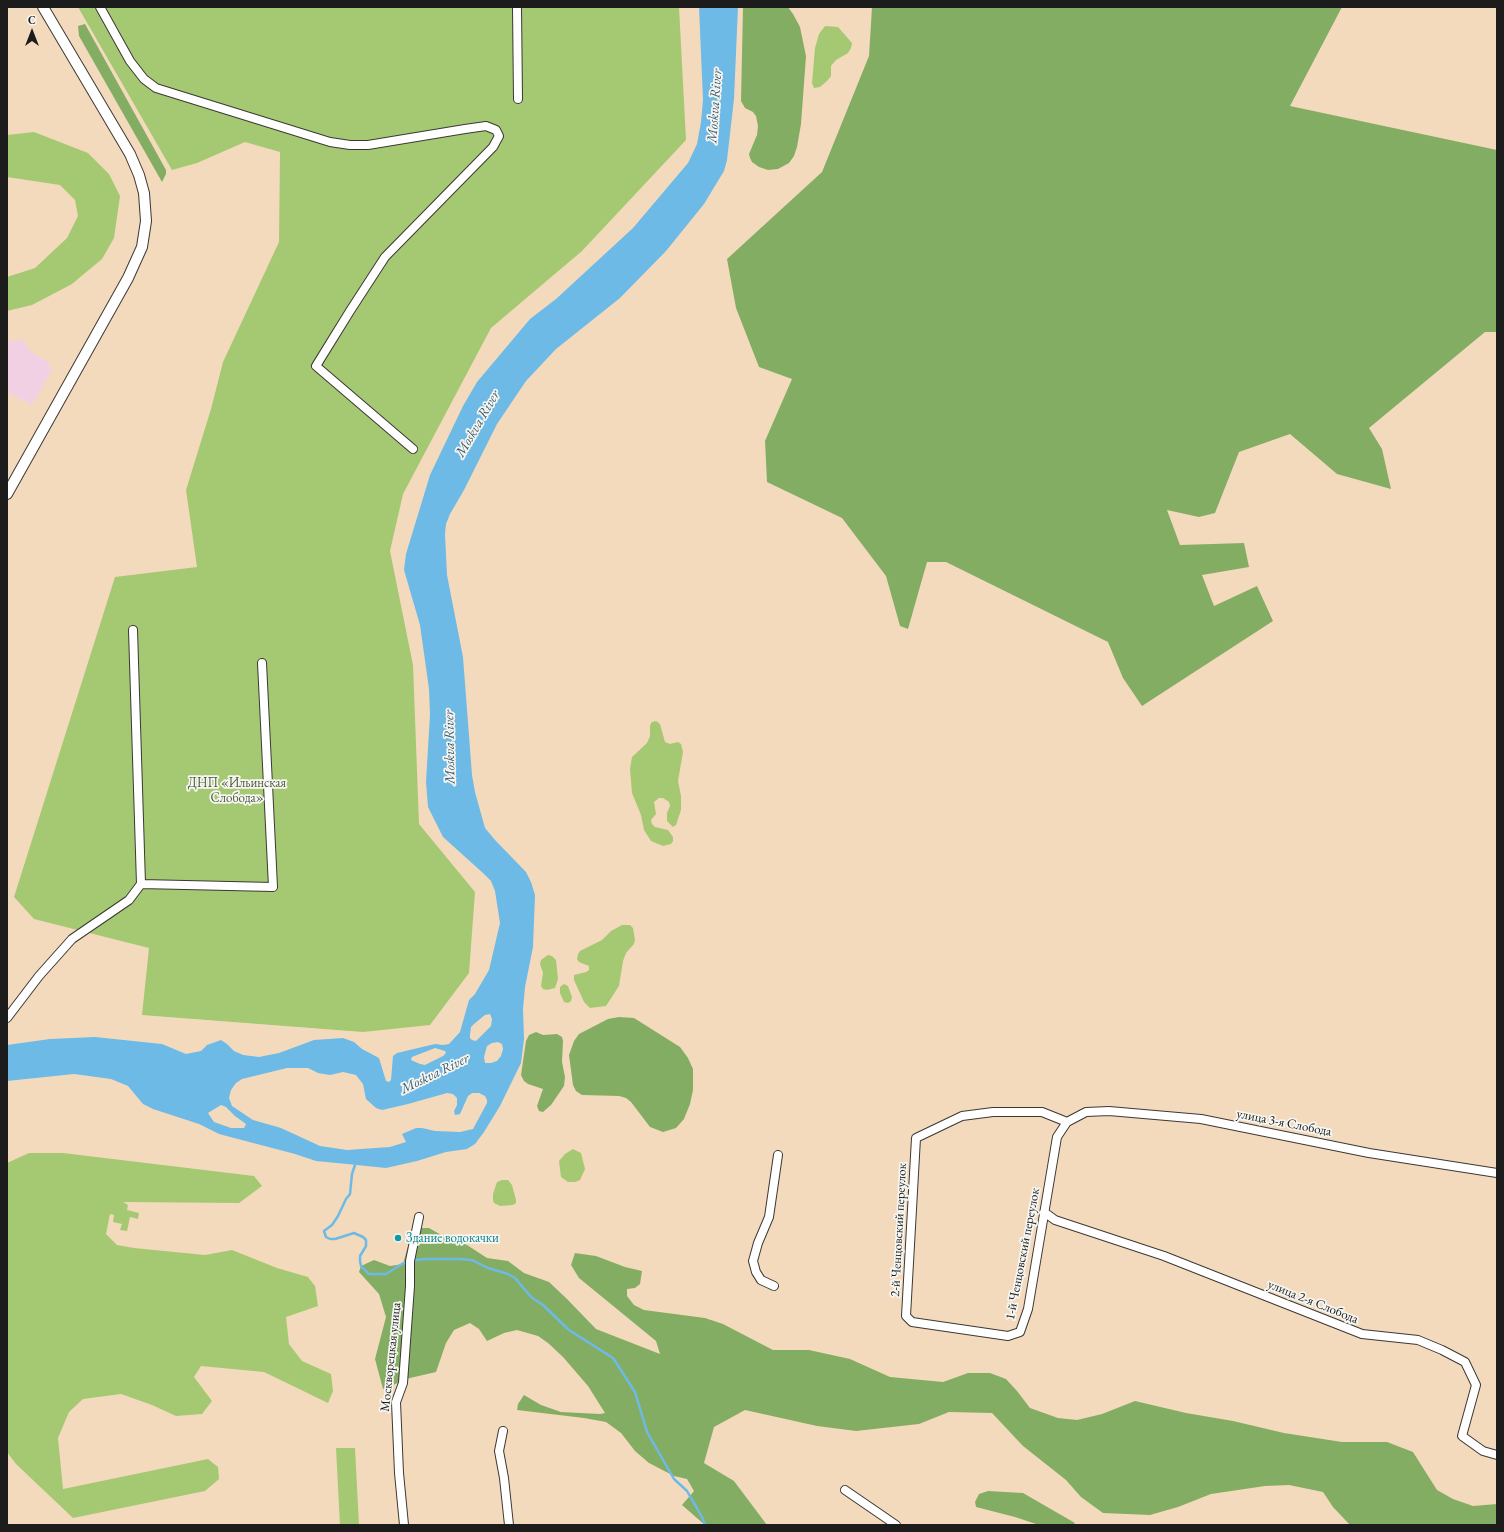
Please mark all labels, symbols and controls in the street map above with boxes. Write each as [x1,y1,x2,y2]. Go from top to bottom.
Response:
north arrow [12,12,52,52]
text: С [28,13,36,27]
water label: Moskva River [704,68,726,144]
water label: Moskva River [452,388,504,460]
water label: Moskva River [441,710,459,784]
park label: ДНП «Ильинская Слобода» [188,775,286,806]
water label: Moskva River [398,1050,472,1098]
street label: улица 3-я Слобода [1235,1106,1333,1140]
street label: 2-й Ченцовский переулок [888,1163,910,1297]
street label: 1-й Ченцовский переулок [1003,1187,1043,1321]
place label: Здание водокачки [406,1230,499,1246]
marker: Здание водокачки [393,1233,403,1243]
street label: улица 2-я Слобода [1265,1277,1361,1327]
street label: Москворецкая улица [378,1302,404,1412]

